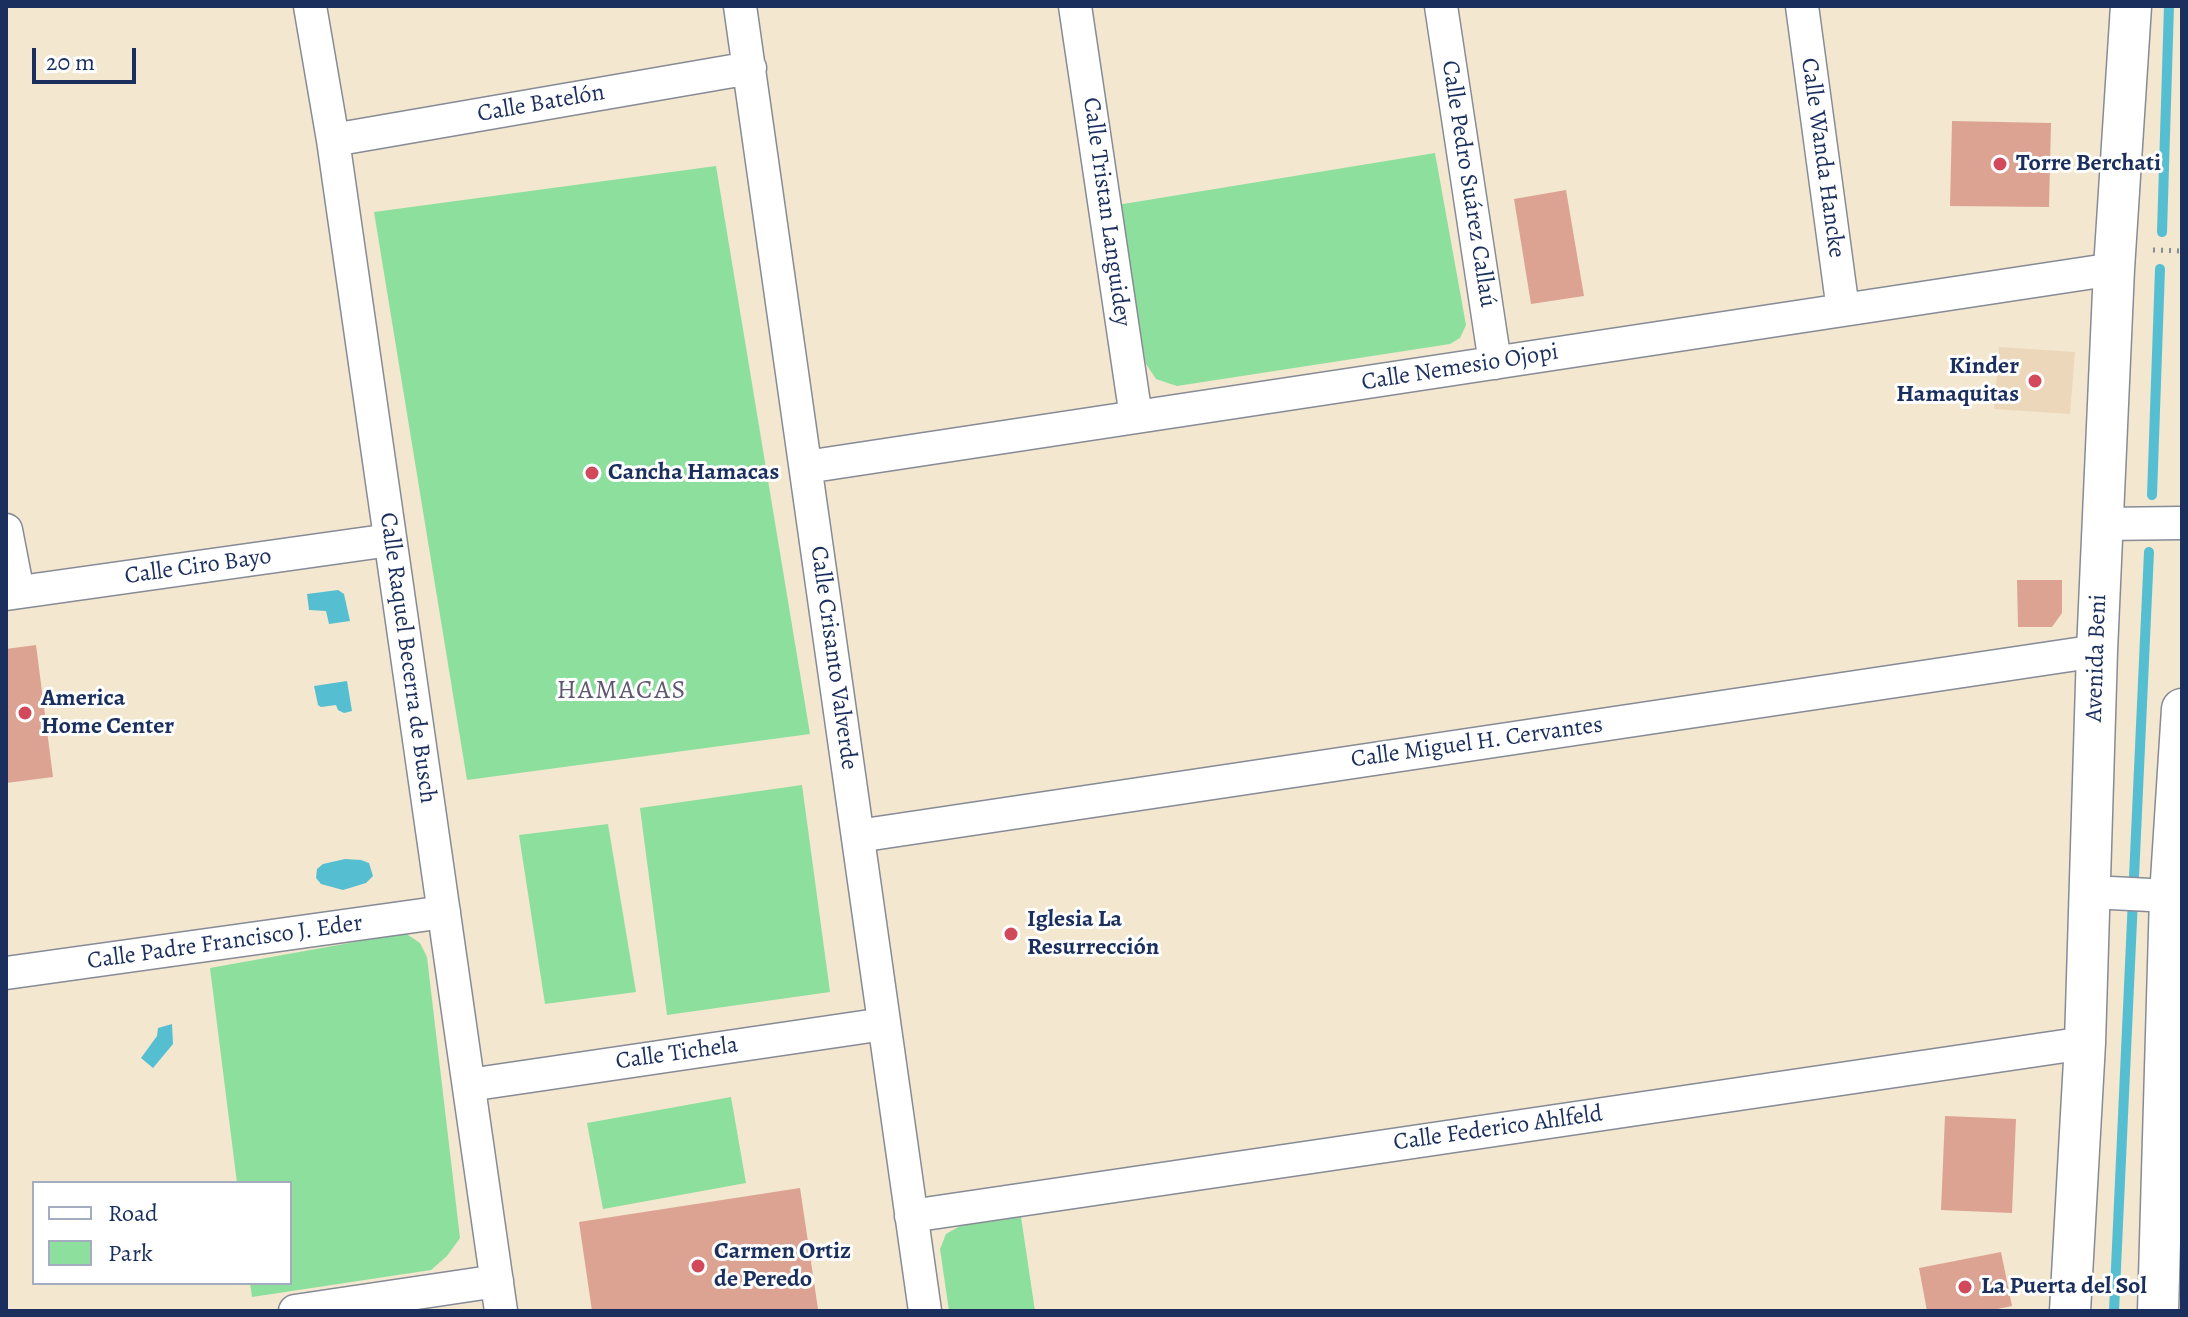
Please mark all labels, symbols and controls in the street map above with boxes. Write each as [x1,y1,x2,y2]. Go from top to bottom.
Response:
scale bar [36,32,140,82]
text: 20 m [46,46,95,78]
street label: Calle Wanda Hancke [1794,56,1850,260]
street label: Calle Pedro Suárez Callaú [1434,59,1502,309]
street label: Calle Batelón [475,79,607,129]
street label: Calle Tristan Languidey [1076,96,1136,328]
place label: Torre Berchati [2016,150,2161,178]
marker: Torre Berchati [1991,155,2009,173]
street label: Calle Nemesio Ojopi [1360,338,1560,398]
place label: Kinder Hamaquitas [1896,353,2019,409]
marker: Kinder Hamaquitas [2026,372,2044,390]
place label: Cancha Hamacas [608,459,779,487]
marker: Cancha Hamacas [583,464,601,482]
street label: Calle Raquel Becerra de Busch [372,511,442,805]
street label: Calle Ciro Bayo [123,542,273,592]
street label: Calle Crisanto Valverde [803,544,863,772]
street label: Avenida Beni [2080,593,2114,723]
district label: HAMACAS [557,676,687,708]
place label: America Home Center [41,685,174,741]
marker: America Home Center [16,704,34,722]
street label: Calle Miguel H. Cervantes [1349,711,1605,775]
place label: Iglesia La Resurrección [1027,906,1159,962]
street label: Calle Padre Francisco J. Eder [85,909,365,977]
marker: Iglesia La Resurrección [1002,925,1020,943]
street label: Calle Tichela [614,1031,740,1077]
street label: Calle Federico Ahlfeld [1392,1100,1604,1158]
legend [32,1181,292,1285]
text: Road [108,1197,158,1229]
text: Park [108,1237,153,1269]
place label: Carmen Ortiz de Peredo [714,1238,851,1294]
marker: Carmen Ortiz de Peredo [689,1257,707,1275]
place label: La Puerta del Sol [1981,1273,2147,1301]
marker: La Puerta del Sol [1956,1278,1974,1296]

